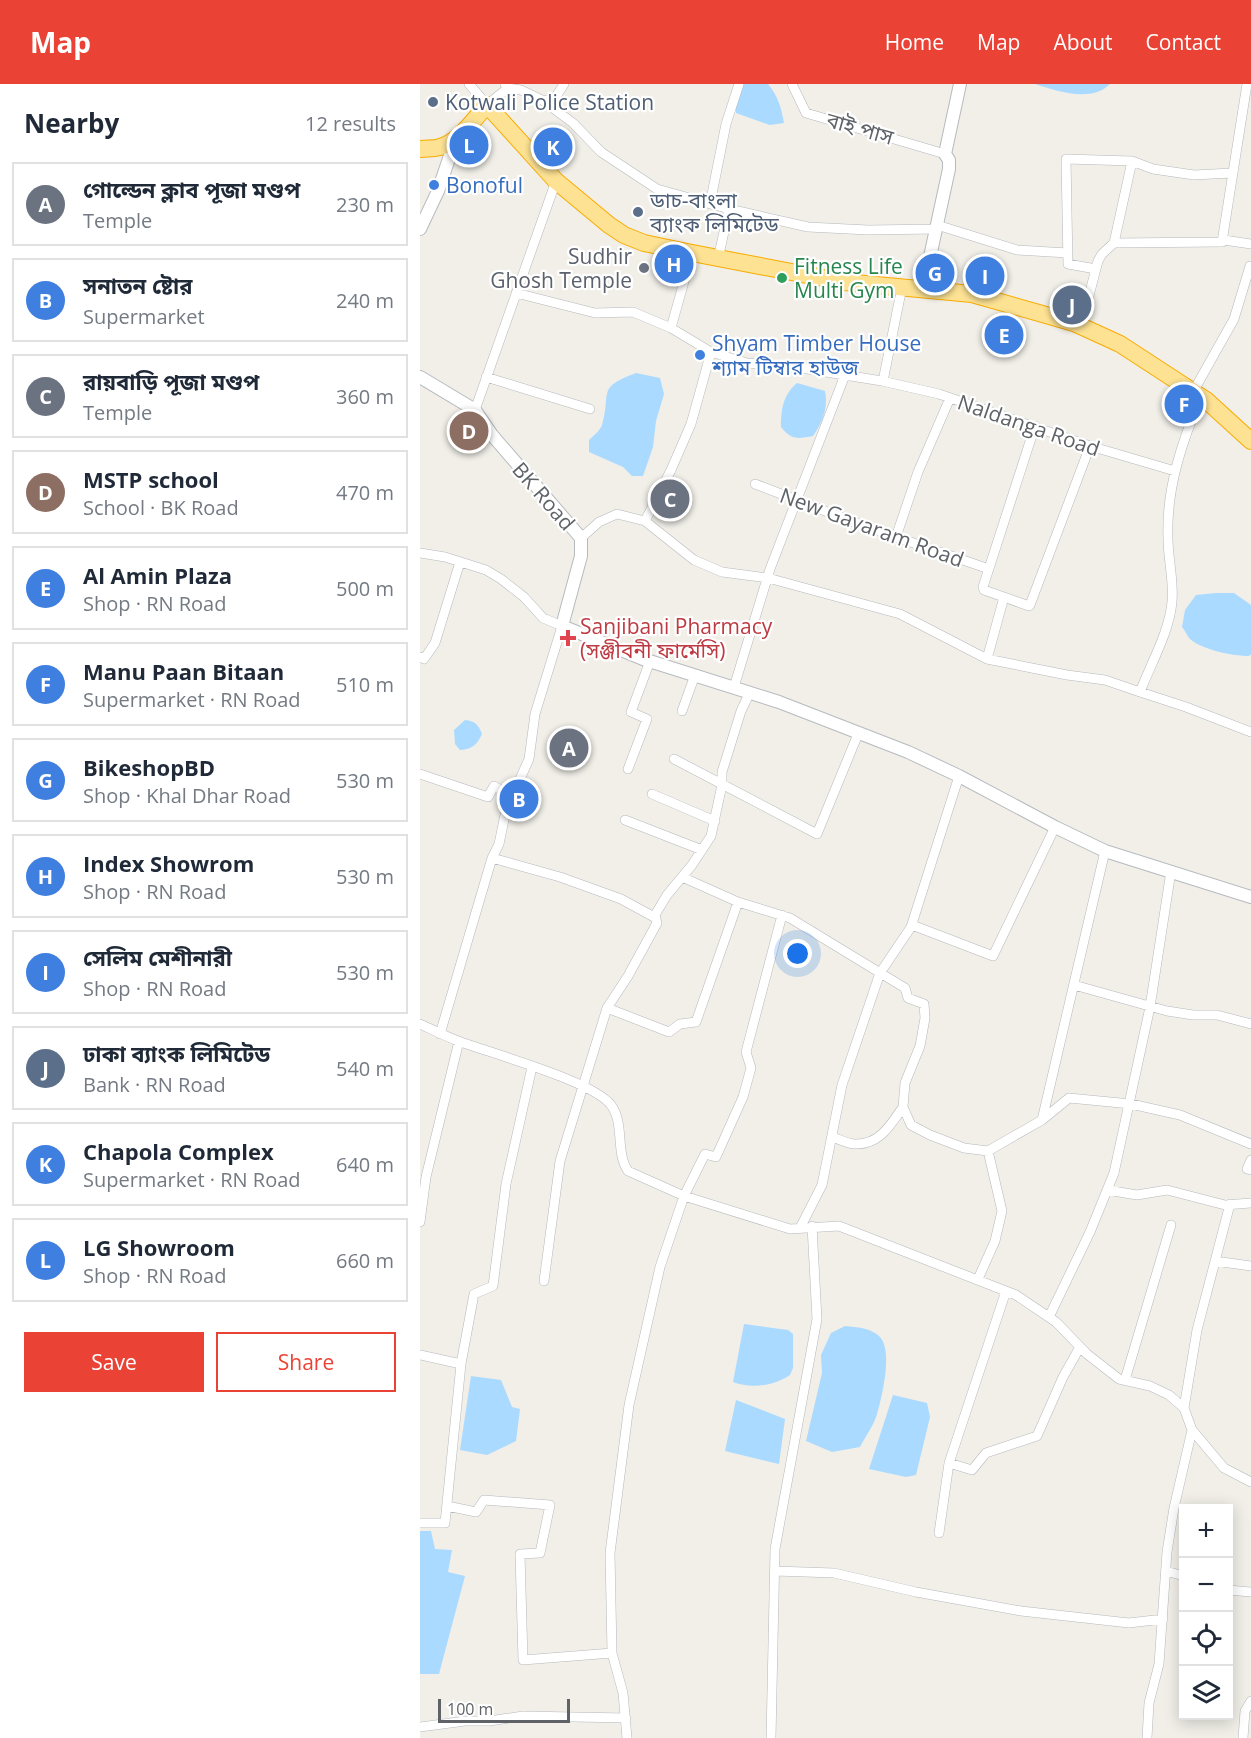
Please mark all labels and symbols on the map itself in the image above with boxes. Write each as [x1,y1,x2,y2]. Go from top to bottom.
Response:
place label: Kotwali Police Station [445,88,654,116]
marker: Kotwali Police Station [426,95,440,109]
street label: বাই পাস [822,105,898,151]
pin: L [449,122,488,168]
pin: K [534,124,572,170]
place label: Bonoful [446,171,523,199]
marker: Bonoful [427,178,441,192]
place label: ডাচ-বাংলা ব্যাংক লিমিটেড [649,186,780,238]
marker: ডাচ-বাংলা ব্যাংক লিমিটেড [631,205,645,219]
place label: Sudhir Ghosh Temple [490,242,632,294]
pin: H [654,242,694,286]
pin: G [916,250,954,296]
place label: Fitness Life Multi Gym [794,252,903,304]
pin: I [966,254,1004,298]
marker: Sudhir Ghosh Temple [637,261,651,275]
marker: Fitness Life Multi Gym [775,271,789,285]
pin: J [1052,282,1092,328]
pin: E [984,312,1024,358]
place label: Shyam Timber House শ্যাম টিম্বার হাউজ [711,329,921,381]
marker: Shyam Timber House শ্যাম টিম্বার হাউজ [693,348,707,362]
pin: F [1164,382,1203,426]
street label: Naldanga Road [954,388,1104,462]
pin: D [449,408,488,454]
street label: BK Road [507,456,581,536]
pin: C [650,476,690,522]
street label: New Gayaram Road [776,481,968,573]
place label: Sanjibani Pharmacy (সঞ্জীবনী ফার্মেসি) [580,612,773,664]
marker: Sanjibani Pharmacy (সঞ্জীবনী ফার্মেসি) [561,631,575,645]
pin: A [550,726,588,770]
pin: B [500,776,538,822]
your location [783,939,812,968]
scale bar [438,1696,570,1724]

